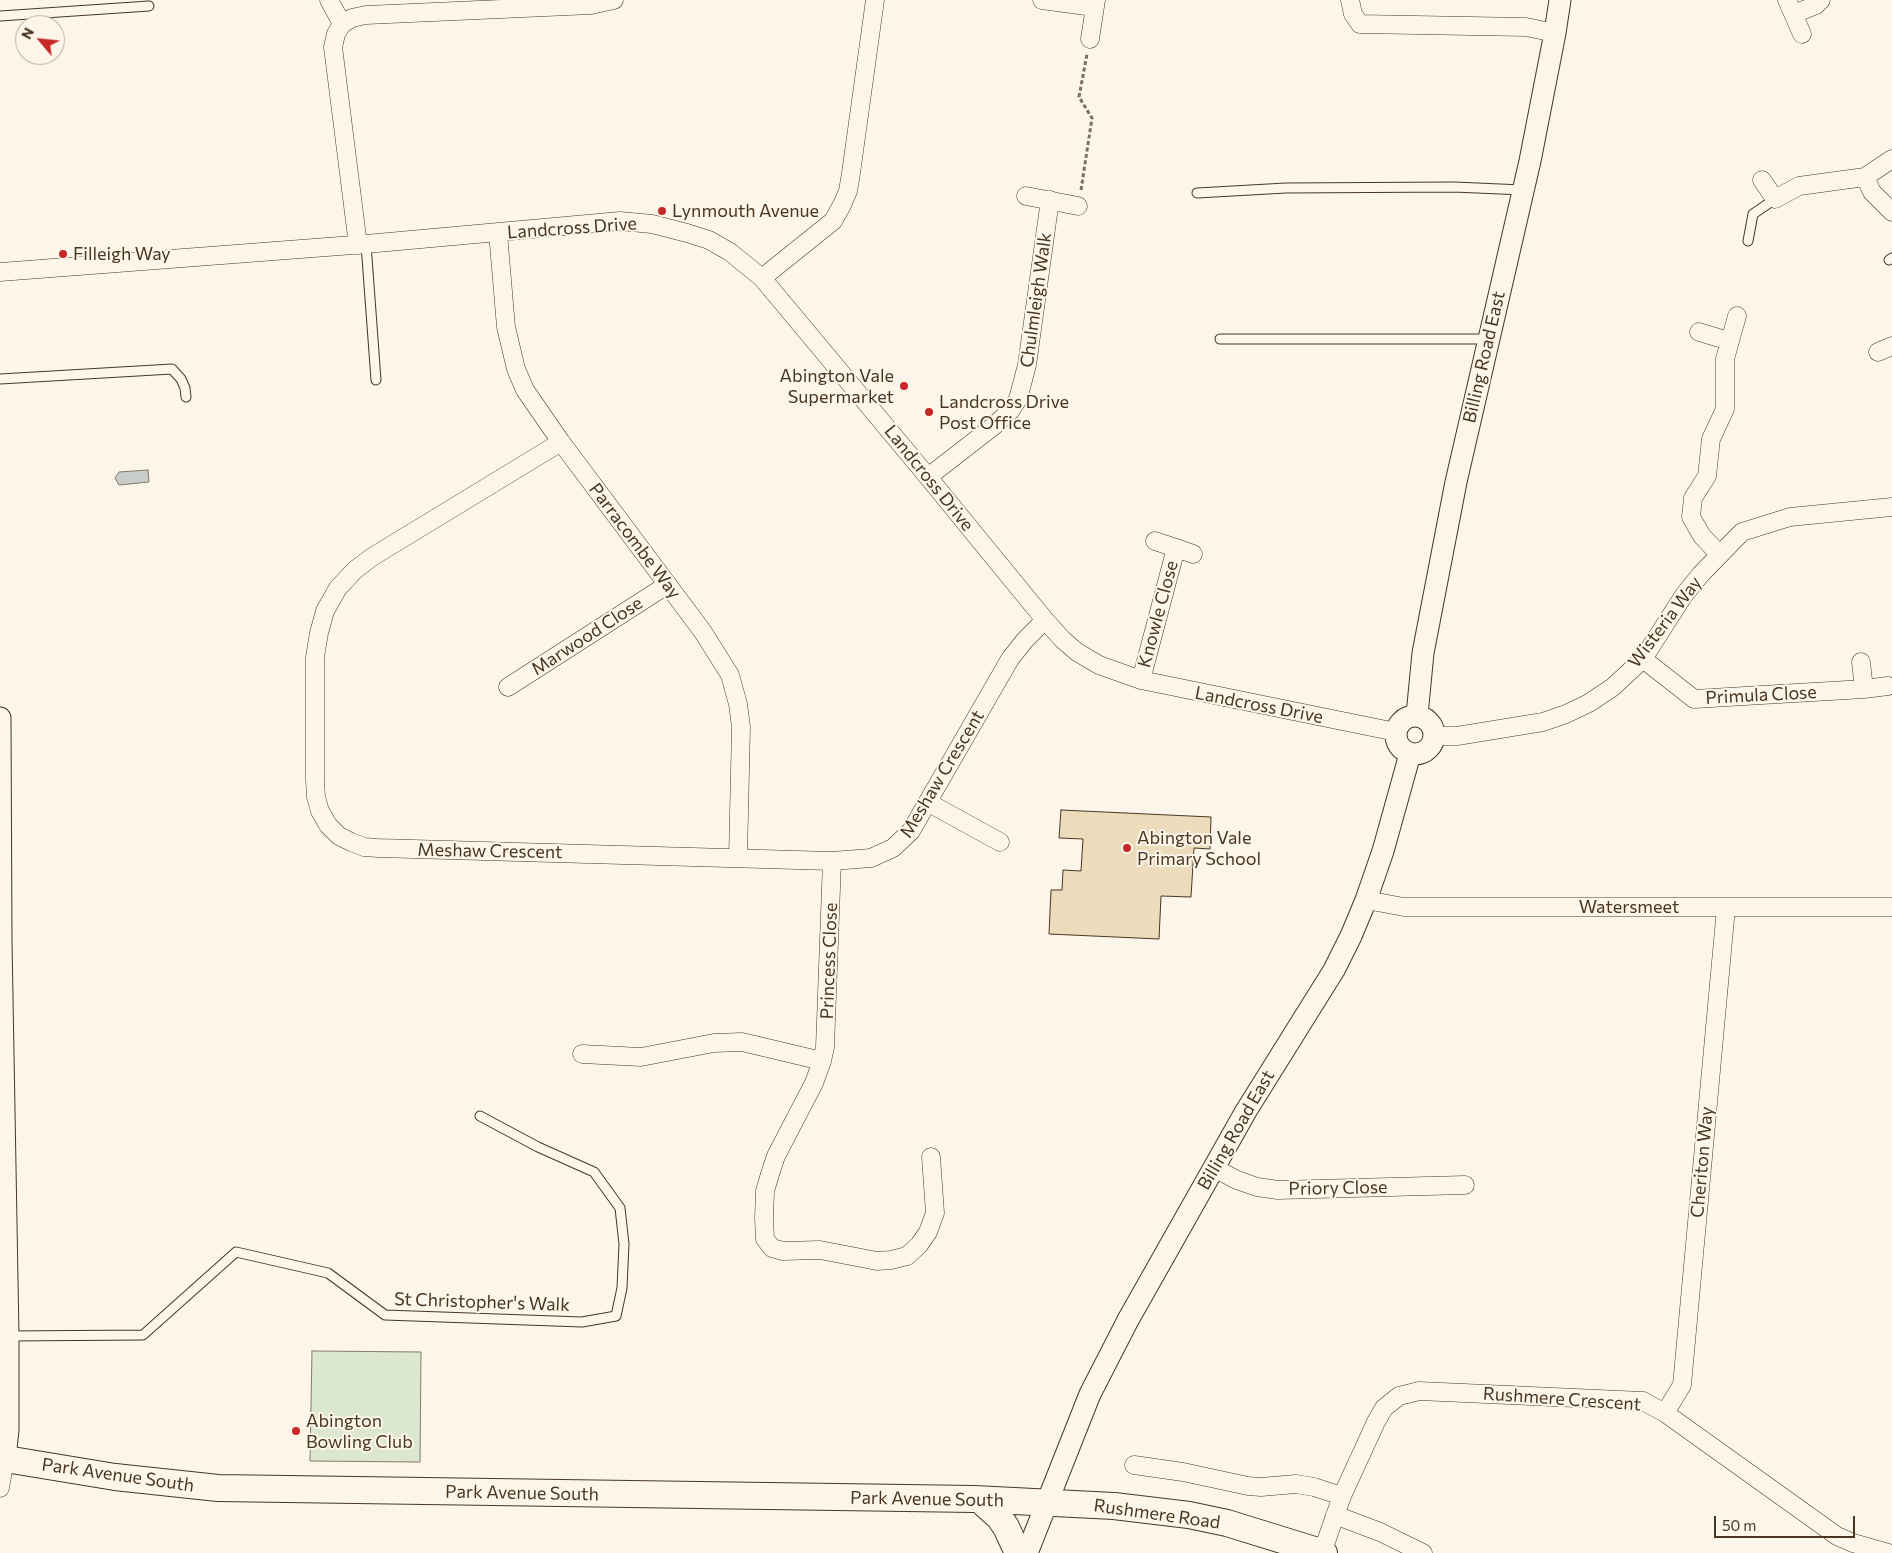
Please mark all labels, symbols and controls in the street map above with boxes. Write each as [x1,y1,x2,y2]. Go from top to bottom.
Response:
north arrow [15,15,65,65]
text: N [17,25,37,42]
place label: Lynmouth Avenue [672,200,819,222]
marker: Lynmouth Avenue [656,205,668,217]
street label: Landcross Drive [506,213,638,243]
street label: Chulmleigh Walk [1016,231,1056,369]
place label: Filleigh Way [73,243,171,265]
marker: Filleigh Way [57,248,69,260]
street label: Billing Road East [1458,289,1510,425]
place label: Abington Vale Supermarket [780,365,894,408]
marker: Abington Vale Supermarket [898,380,910,392]
place label: Landcross Drive Post Office [939,391,1069,434]
marker: Landcross Drive Post Office [923,406,935,418]
street label: Landcross Drive [880,421,978,535]
street label: Parracombe Way [584,479,686,603]
street label: Knowle Close [1133,558,1183,670]
street label: Wisteria Way [1624,572,1706,672]
street label: Marwood Close [527,592,647,680]
street label: Primula Close [1705,681,1817,709]
street label: Landcross Drive [1193,682,1325,728]
street label: Meshaw Crescent [895,706,989,842]
place label: Abington Vale Primary School [1137,827,1261,870]
street label: Meshaw Crescent [417,839,563,863]
marker: Abington Vale Primary School [1121,842,1133,854]
street label: Watersmeet [1579,896,1679,918]
street label: Princess Close [816,902,842,1020]
street label: Billing Road East [1193,1066,1279,1194]
street label: Cheriton Way [1686,1105,1718,1219]
street label: Priory Close [1288,1176,1388,1200]
street label: St Christopher's Walk [394,1288,570,1316]
street label: Rushmere Crescent [1482,1383,1642,1415]
place label: Abington Bowling Club [306,1410,413,1452]
marker: Abington Bowling Club [290,1425,302,1437]
street label: Park Avenue South [40,1454,196,1496]
street label: Park Avenue South [445,1481,599,1505]
street label: Park Avenue South [850,1487,1004,1511]
street label: Rushmere Road [1092,1494,1222,1534]
scale bar [1717,1506,1858,1538]
text: 50 m [1722,1516,1756,1534]

